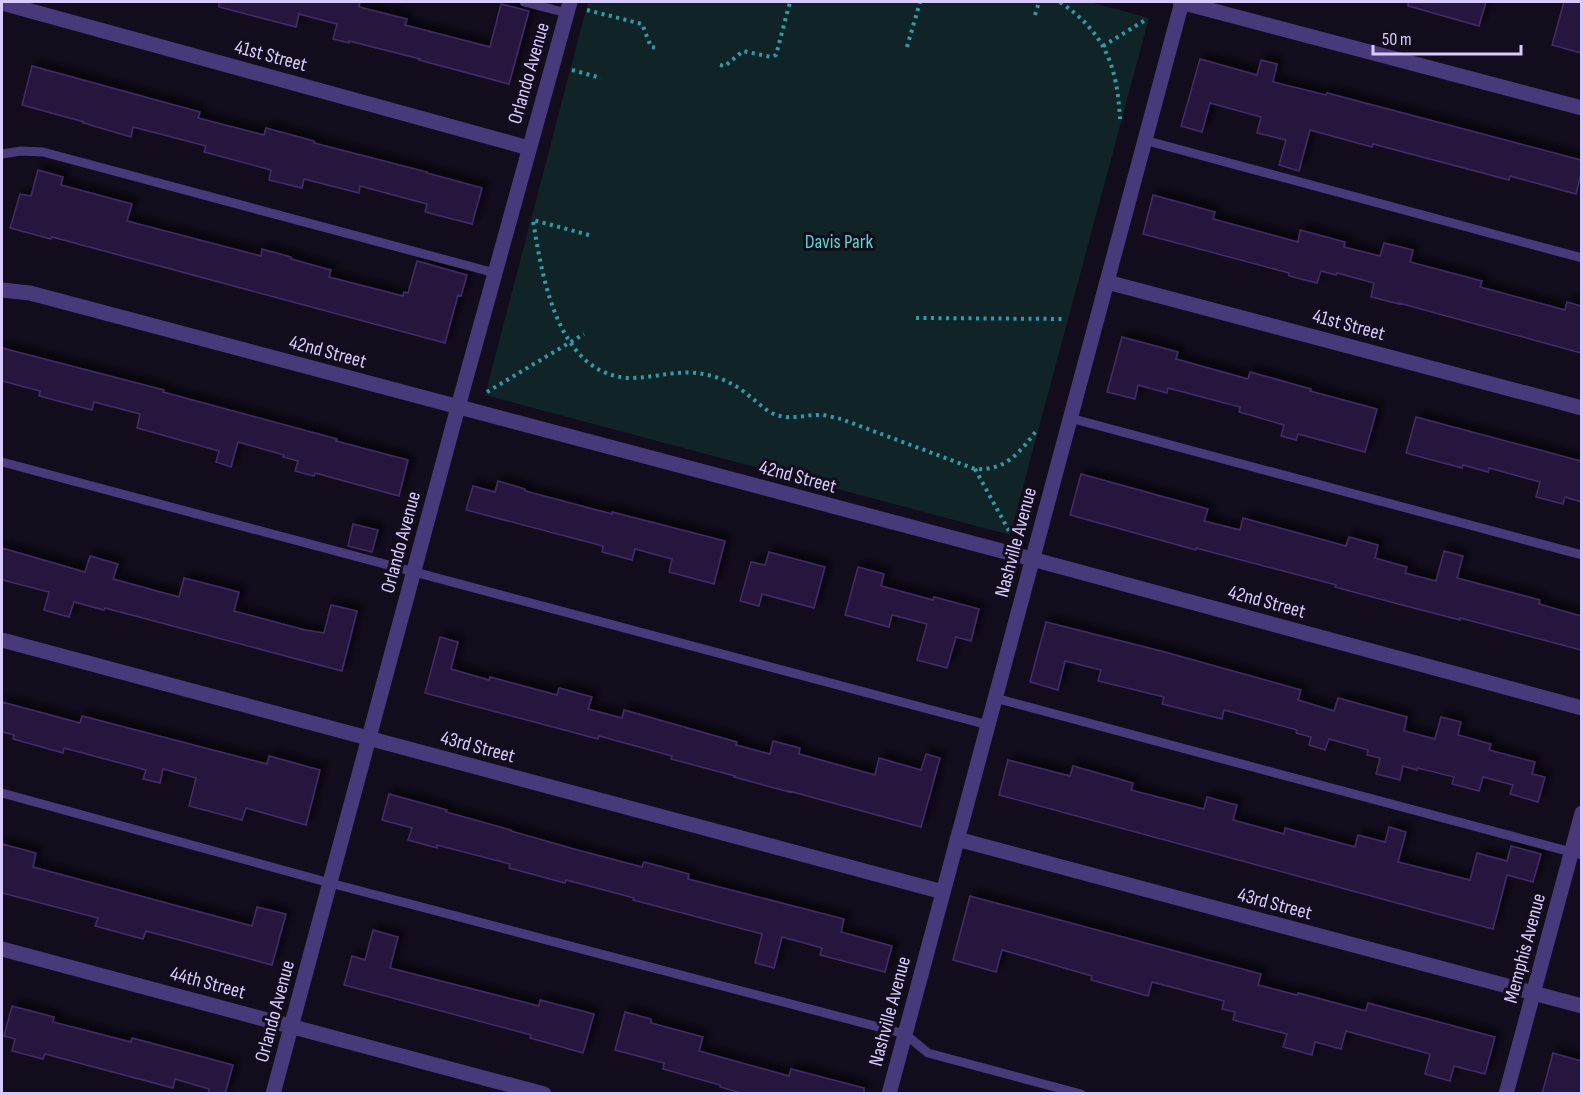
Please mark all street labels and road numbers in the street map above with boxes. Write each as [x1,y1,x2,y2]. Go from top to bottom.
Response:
street label: Orlando Avenue [503,20,555,127]
street label: 41st Street [232,35,310,77]
street label: 41st Street [1310,304,1388,346]
street label: 42nd Street [286,330,369,374]
street label: 42nd Street [756,455,839,499]
street label: Nashville Avenue [990,485,1042,600]
street label: Orlando Avenue [376,489,426,596]
street label: 42nd Street [1225,580,1308,624]
street label: 43rd Street [438,726,518,768]
street label: 43rd Street [1235,883,1315,925]
street label: Memphis Avenue [1499,891,1551,1006]
street label: Nashville Avenue [864,954,916,1069]
street label: Orlando Avenue [250,958,300,1065]
street label: 44th Street [168,961,248,1005]

